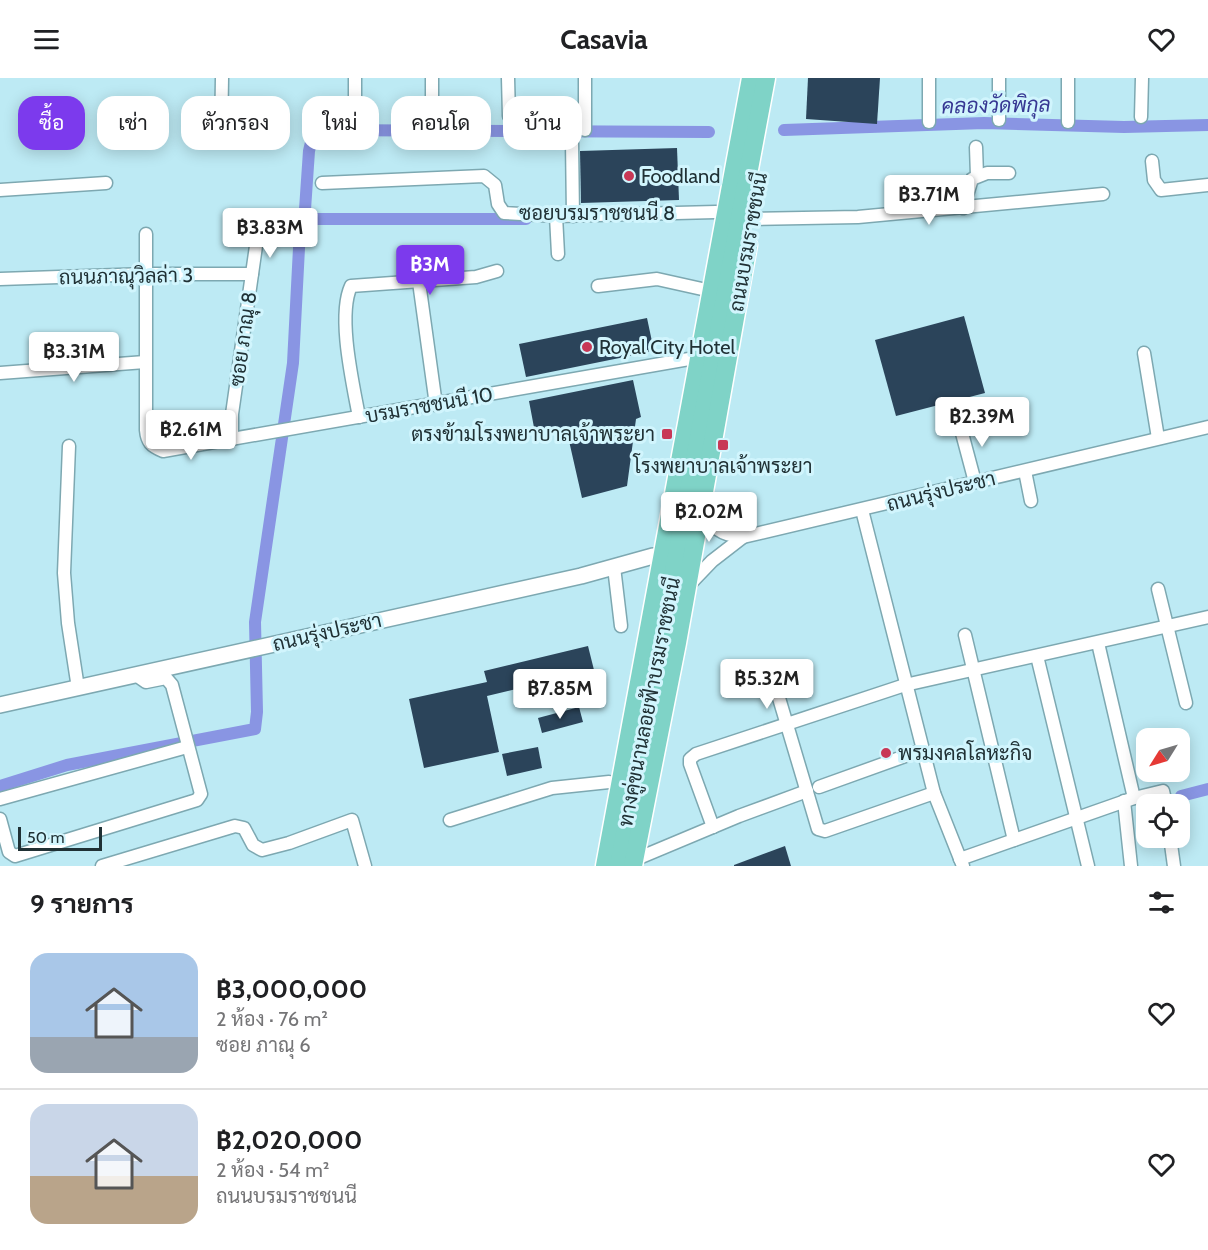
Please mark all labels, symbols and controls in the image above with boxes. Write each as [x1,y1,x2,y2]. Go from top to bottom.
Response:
icon: menu [30,23,63,56]
text: Casavia [560,23,648,56]
icon: heart [1145,23,1178,56]
water label: คลองวัดพิกุล [941,92,1051,120]
chip: ซื้อ [18,96,85,150]
chip: เช่า [97,96,169,150]
chip: ตัวกรอง [181,96,290,150]
chip: ใหม่ [302,96,379,150]
chip: คอนโด [391,96,491,150]
chip: บ้าน [503,96,582,150]
place label: Foodland [641,164,720,188]
marker: Foodland [622,169,636,183]
street label: ถนนบรมราชชนนี [723,170,772,314]
pin: ฿3.71M [880,175,978,226]
text: ฿3.71M [898,182,960,206]
street label: ซอยบรมราชชนนี 8 [519,200,675,225]
pin: ฿3.83M [221,208,319,259]
text: ฿3.83M [237,215,303,239]
pin: ฿3M [401,245,459,296]
text: ฿3M [410,252,450,276]
street label: ถนนภาณุวิลล่า 3 [59,263,193,291]
street label: ซอย ภาณุ 8 [224,290,263,388]
pin: ฿3.31M [25,332,123,383]
place label: Royal City Hotel [599,335,735,359]
text: ฿3.31M [43,339,105,363]
marker: Royal City Hotel [580,340,594,354]
street label: บรมราชชนนี 10 [363,381,495,428]
pin: ฿2.39M [933,397,1031,448]
text: ฿2.39M [949,404,1015,428]
pin: ฿2.61M [142,410,240,461]
text: ฿2.61M [160,417,222,441]
place label: ตรงข้ามโรงพยาบาลเจ้าพระยา [411,421,655,446]
marker: ตรงข้ามโรงพยาบาลเจ้าพระยา [660,427,674,441]
marker: โรงพยาบาลเจ้าพระยา [716,438,730,452]
place label: โรงพยาบาลเจ้าพระยา [633,453,813,478]
street label: ถนนรุ่งประชา [884,466,998,518]
pin: ฿2.02M [660,492,758,543]
text: ฿2.02M [675,499,743,523]
street label: ทางคู่ขนานลอยฟ้าบรมราชชนนี [612,575,688,829]
street label: ถนนรุ่งประชา [270,608,384,658]
pin: ฿5.32M [718,659,816,710]
text: ฿5.32M [734,666,800,690]
pin: ฿7.85M [511,669,609,720]
text: ฿7.85M [527,676,593,700]
north arrow [1136,728,1190,782]
map controls [1136,728,1190,848]
place label: พรมงคลโลหะกิจ [898,740,1032,765]
marker: พรมงคลโลหะกิจ [879,746,893,760]
button: locate [1136,794,1190,848]
scale bar [18,824,102,852]
text: 50 m [27,828,64,847]
icon: filters [1145,886,1178,919]
text: 9 รายการ [30,888,134,920]
text: ฿3,000,000 [216,973,367,1005]
icon: home [78,977,150,1049]
icon: heart [1145,997,1178,1030]
text: 2 ห้อง · 76 m² [216,1007,328,1031]
text: ซอย ภาณุ 6 [216,1033,311,1057]
text: ฿2,020,000 [216,1124,362,1156]
icon: home [78,1128,150,1200]
icon: heart [1145,1148,1178,1181]
text: 2 ห้อง · 54 m² [216,1158,329,1182]
text: ถนนบรมราชชนนี [216,1184,357,1208]

